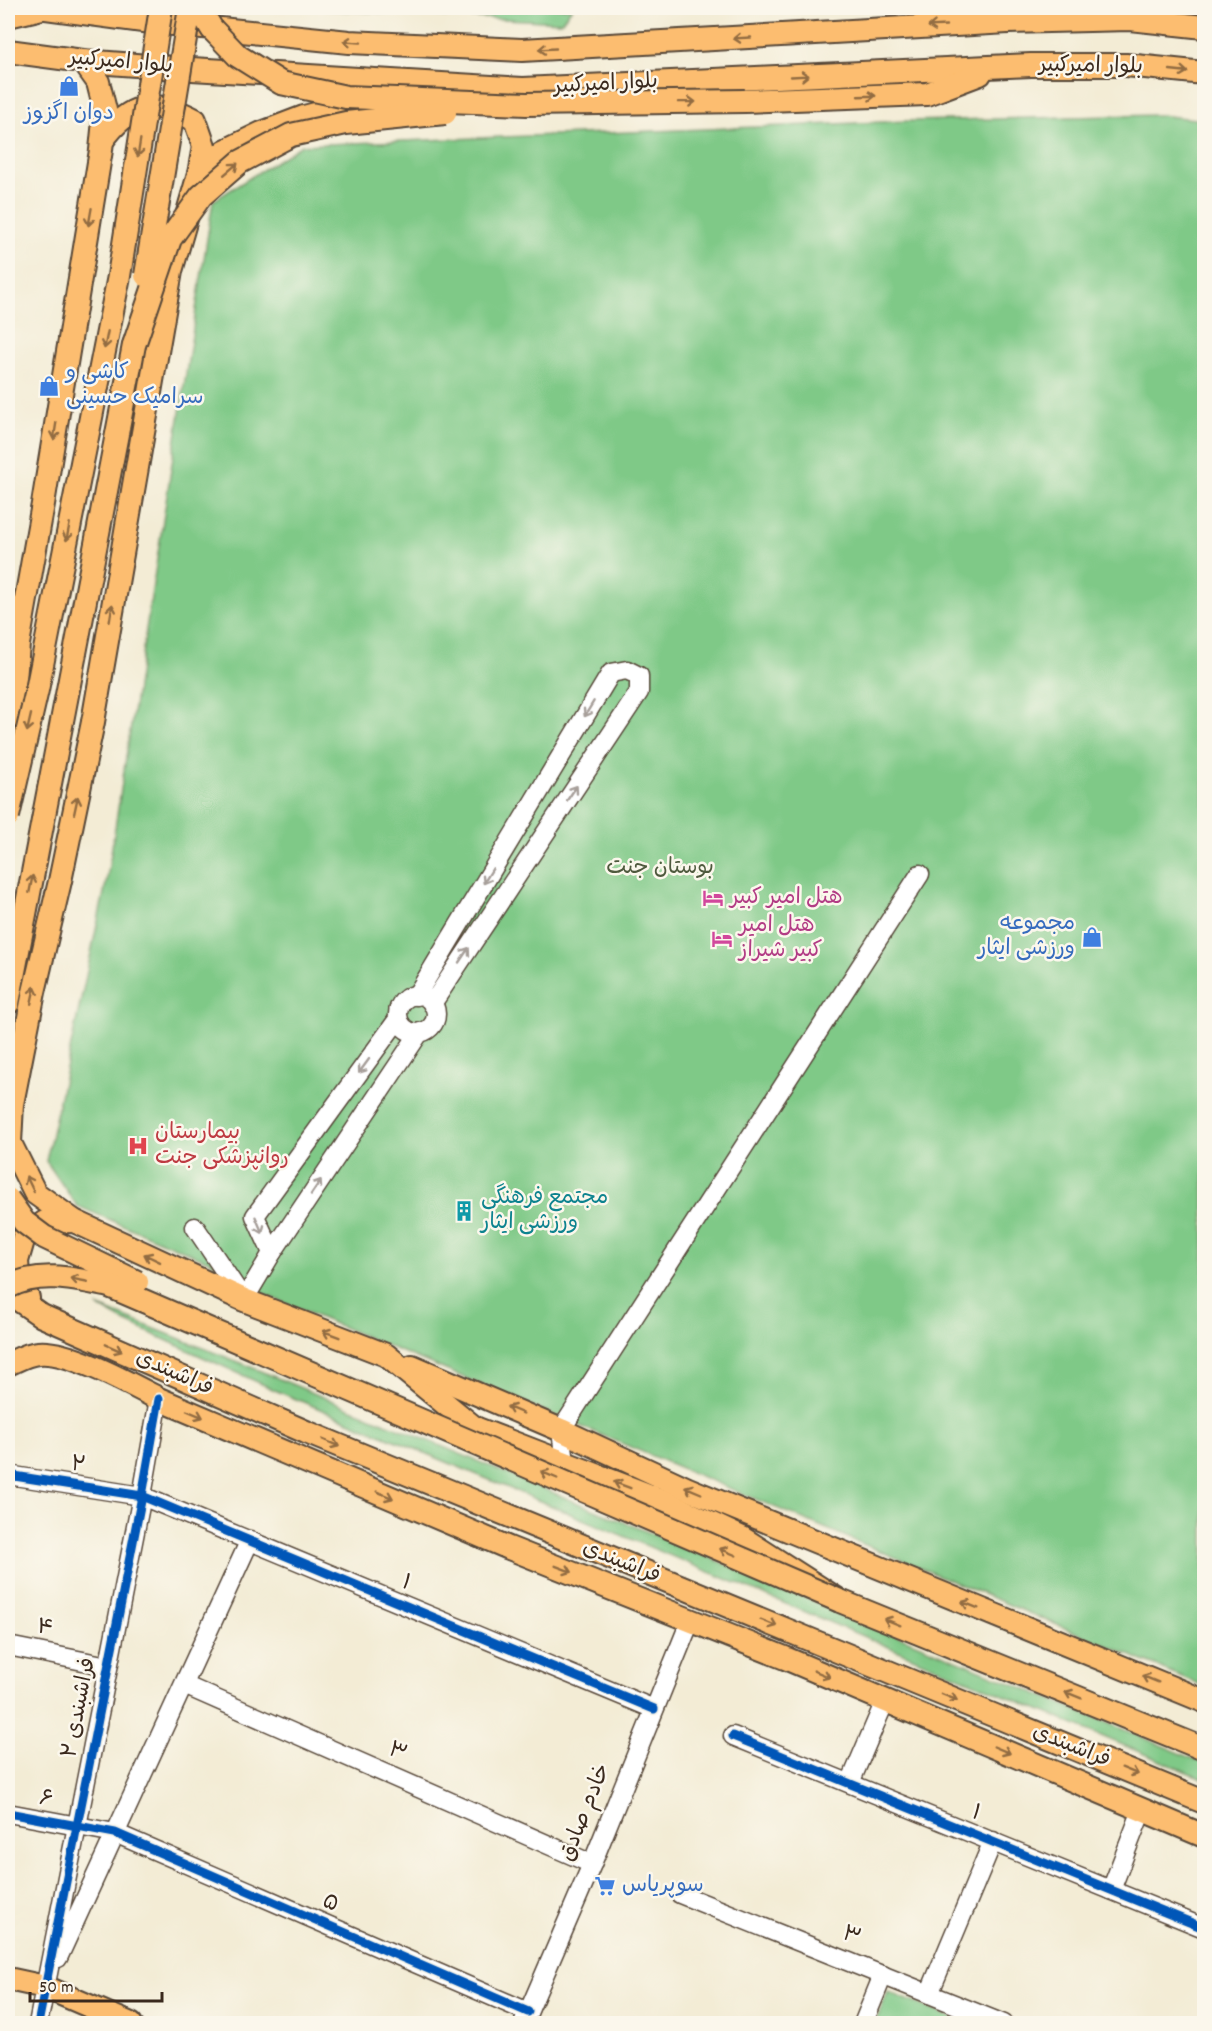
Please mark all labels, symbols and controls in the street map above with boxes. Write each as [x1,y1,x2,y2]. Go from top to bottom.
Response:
one-way arrow [927,21,947,32]
one-way arrow [732,32,752,43]
one-way arrow [343,36,363,47]
street label: بلوار امیرکبیر [66,43,174,83]
one-way arrow [538,43,558,54]
street label: بلوار امیرکبیر [1037,51,1143,83]
one-way arrow [1168,65,1188,76]
street label: بلوار امیرکبیر [551,67,659,103]
one-way arrow [789,71,809,82]
shop icon: دوان اگزوز [57,74,81,98]
one-way arrow [856,91,876,102]
one-way arrow [676,96,696,108]
place label: دوان اگزوز [22,99,114,130]
one-way arrow [133,138,144,158]
one-way arrow [223,162,238,176]
one-way arrow [84,207,95,227]
one-way arrow [100,330,111,350]
place label: کاشی و سرامیک حسینی [64,358,203,414]
shop icon: کاشی و سرامیک حسینی [37,374,61,398]
one-way arrow [49,420,60,440]
one-way arrow [62,522,73,541]
one-way arrow [105,604,116,623]
one-way arrow [583,700,595,717]
one-way arrow [23,713,35,732]
one-way arrow [566,785,578,801]
one-way arrow [71,796,82,815]
park label: بوستان جنت [606,853,714,884]
one-way arrow [482,867,494,884]
one-way arrow [26,875,37,894]
place label: هتل امیر کبیر [728,883,843,914]
hotel icon: هتل امیر کبیر [701,886,725,910]
place label: مجموعه ورزشی ایثار [976,909,1075,965]
place label: هتل امیر کبیر شیراز [737,911,822,967]
shop icon: مجموعه ورزشی ایثار [1080,925,1104,949]
hotel icon: هتل امیر کبیر شیراز [710,927,734,951]
one-way arrow [458,947,470,964]
one-way arrow [28,986,39,1005]
one-way arrow [358,1057,370,1073]
place label: بیمارستان روانپزشکی جنت [155,1118,289,1174]
hospital icon: بیمارستان روانپزشکی جنت [126,1134,150,1158]
one-way arrow [24,1175,35,1193]
one-way arrow [310,1179,322,1196]
place label: مجتمع فرهنگی ورزشی ایثار [479,1183,608,1239]
building icon: مجتمع فرهنگی ورزشی ایثار [452,1199,476,1223]
one-way arrow [254,1215,265,1233]
one-way arrow [143,1252,161,1264]
one-way arrow [69,1274,89,1285]
one-way arrow [322,1328,341,1339]
one-way arrow [105,1343,123,1354]
street label: فراشبندی [130,1343,218,1405]
one-way arrow [506,1404,525,1415]
one-way arrow [186,1409,204,1420]
one-way arrow [322,1438,340,1449]
street label: ۲ [68,1450,88,1482]
one-way arrow [540,1469,559,1480]
one-way arrow [613,1478,632,1489]
one-way arrow [684,1484,702,1495]
one-way arrow [375,1490,394,1501]
street label: فراشبندی [577,1533,665,1593]
one-way arrow [720,1546,738,1558]
one-way arrow [554,1564,572,1575]
street label: ۱ [396,1568,416,1600]
one-way arrow [961,1599,980,1610]
street label: ۴ [34,1612,56,1646]
one-way arrow [883,1616,902,1627]
one-way arrow [759,1618,778,1629]
street label: ۲ فراشبندی [55,1655,105,1761]
one-way arrow [813,1669,831,1680]
one-way arrow [1142,1673,1160,1684]
one-way arrow [1064,1689,1082,1700]
one-way arrow [939,1692,958,1703]
street label: فراشبندی [1027,1717,1115,1777]
street label: ۳ [382,1735,412,1771]
one-way arrow [992,1745,1010,1756]
street label: خادم صادق [552,1760,620,1866]
one-way arrow [1120,1766,1138,1777]
street label: ۶ [36,1784,56,1816]
street label: ۱ [966,1798,986,1830]
place label: سوپریاس [622,1871,704,1902]
supermarket icon: سوپریاس [593,1874,617,1898]
street label: ۵ [317,1887,343,1921]
street label: ۳ [837,1919,865,1955]
scale bar [30,1965,162,2003]
text: 50 m [39,1976,74,2001]

